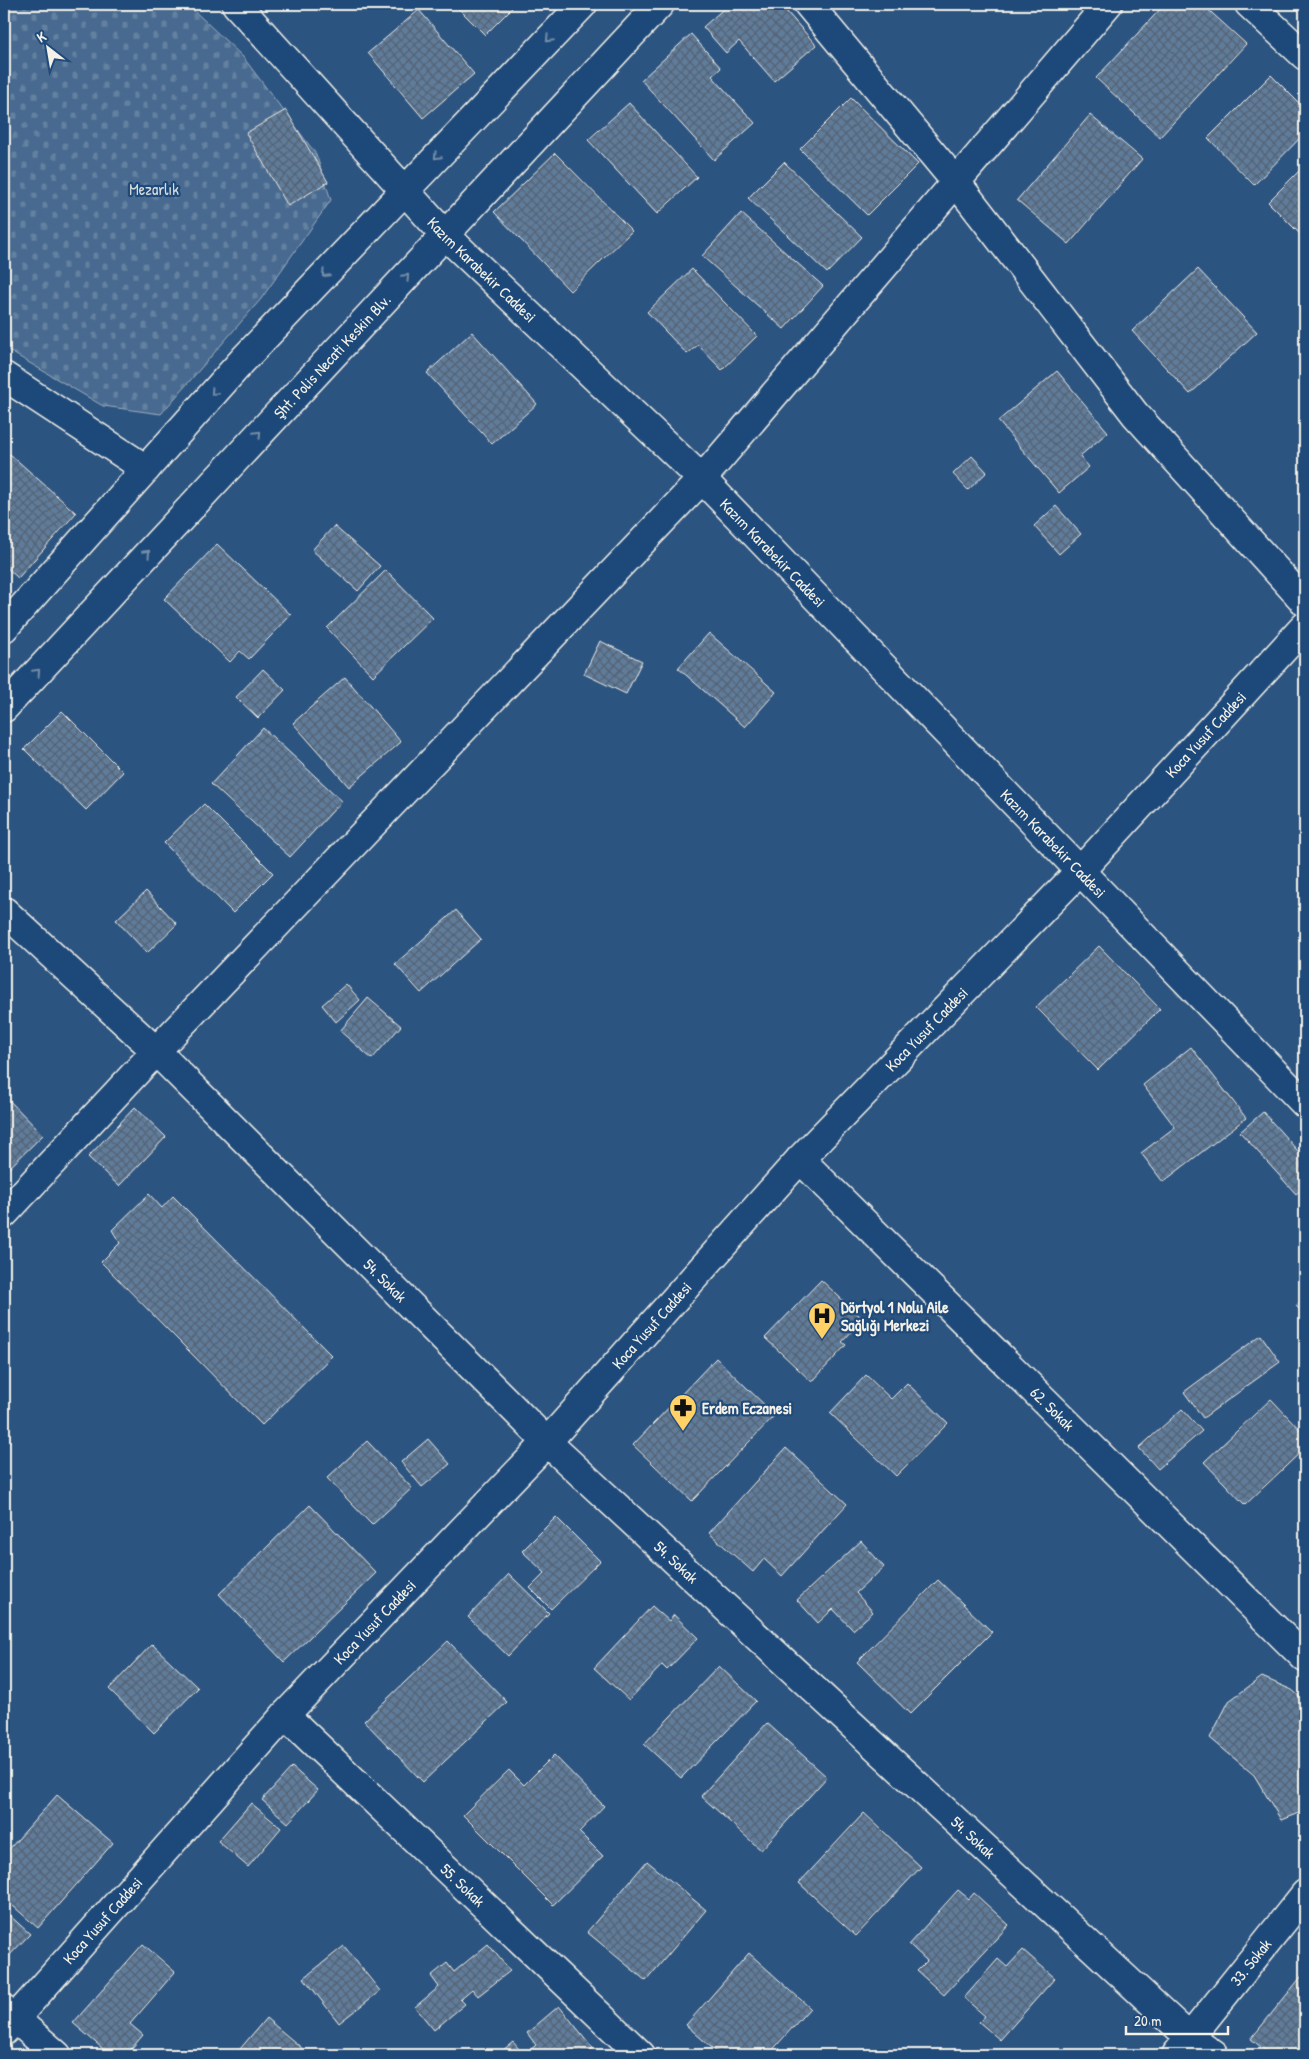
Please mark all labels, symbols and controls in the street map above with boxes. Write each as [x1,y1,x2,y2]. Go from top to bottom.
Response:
north arrow [22,22,72,72]
text: K [33,26,50,46]
one-way arrow [546,33,555,42]
one-way arrow [434,150,443,159]
park label: Mezarlık [129,178,179,200]
street label: Kazım Karabekir Caddesi [423,212,541,327]
one-way arrow [322,268,331,277]
one-way arrow [400,274,409,283]
street label: Şht. Polis Necati Keskin Blv. [268,289,396,423]
one-way arrow [211,387,220,396]
one-way arrow [252,431,261,440]
street label: Kazım Karabekir Caddesi [715,493,831,612]
one-way arrow [141,549,150,558]
one-way arrow [31,668,40,677]
street label: Koca Yusuf Caddesi [1160,686,1251,782]
street label: Kazım Karabekir Caddesi [996,784,1111,903]
street label: Koca Yusuf Caddesi [880,982,973,1076]
street label: 54. Sokak [359,1254,412,1307]
street label: Koca Yusuf Caddesi [607,1277,696,1374]
place label: Dörtyol 1 Nolu Aile Sağlığı Merkezi [841,1296,949,1337]
hospital icon: Dörtyol 1 Nolu Aile Sağlığı Merkezi [807,1301,837,1340]
street label: 62. Sokak [1025,1382,1080,1436]
pharmacy icon: Erdem Eczanesi [668,1393,698,1432]
place label: Erdem Eczanesi [702,1397,792,1419]
street label: 54. Sokak [649,1536,704,1588]
street label: Koca Yusuf Caddesi [328,1574,421,1669]
street label: 54. Sokak [946,1811,1001,1864]
street label: 55. Sokak [436,1858,490,1912]
street label: Koca Yusuf Caddesi [58,1872,147,1969]
street label: 33. Sokak [1225,1934,1276,1990]
scale bar [1126,2004,1229,2036]
text: 20 m [1134,2010,1161,2031]

